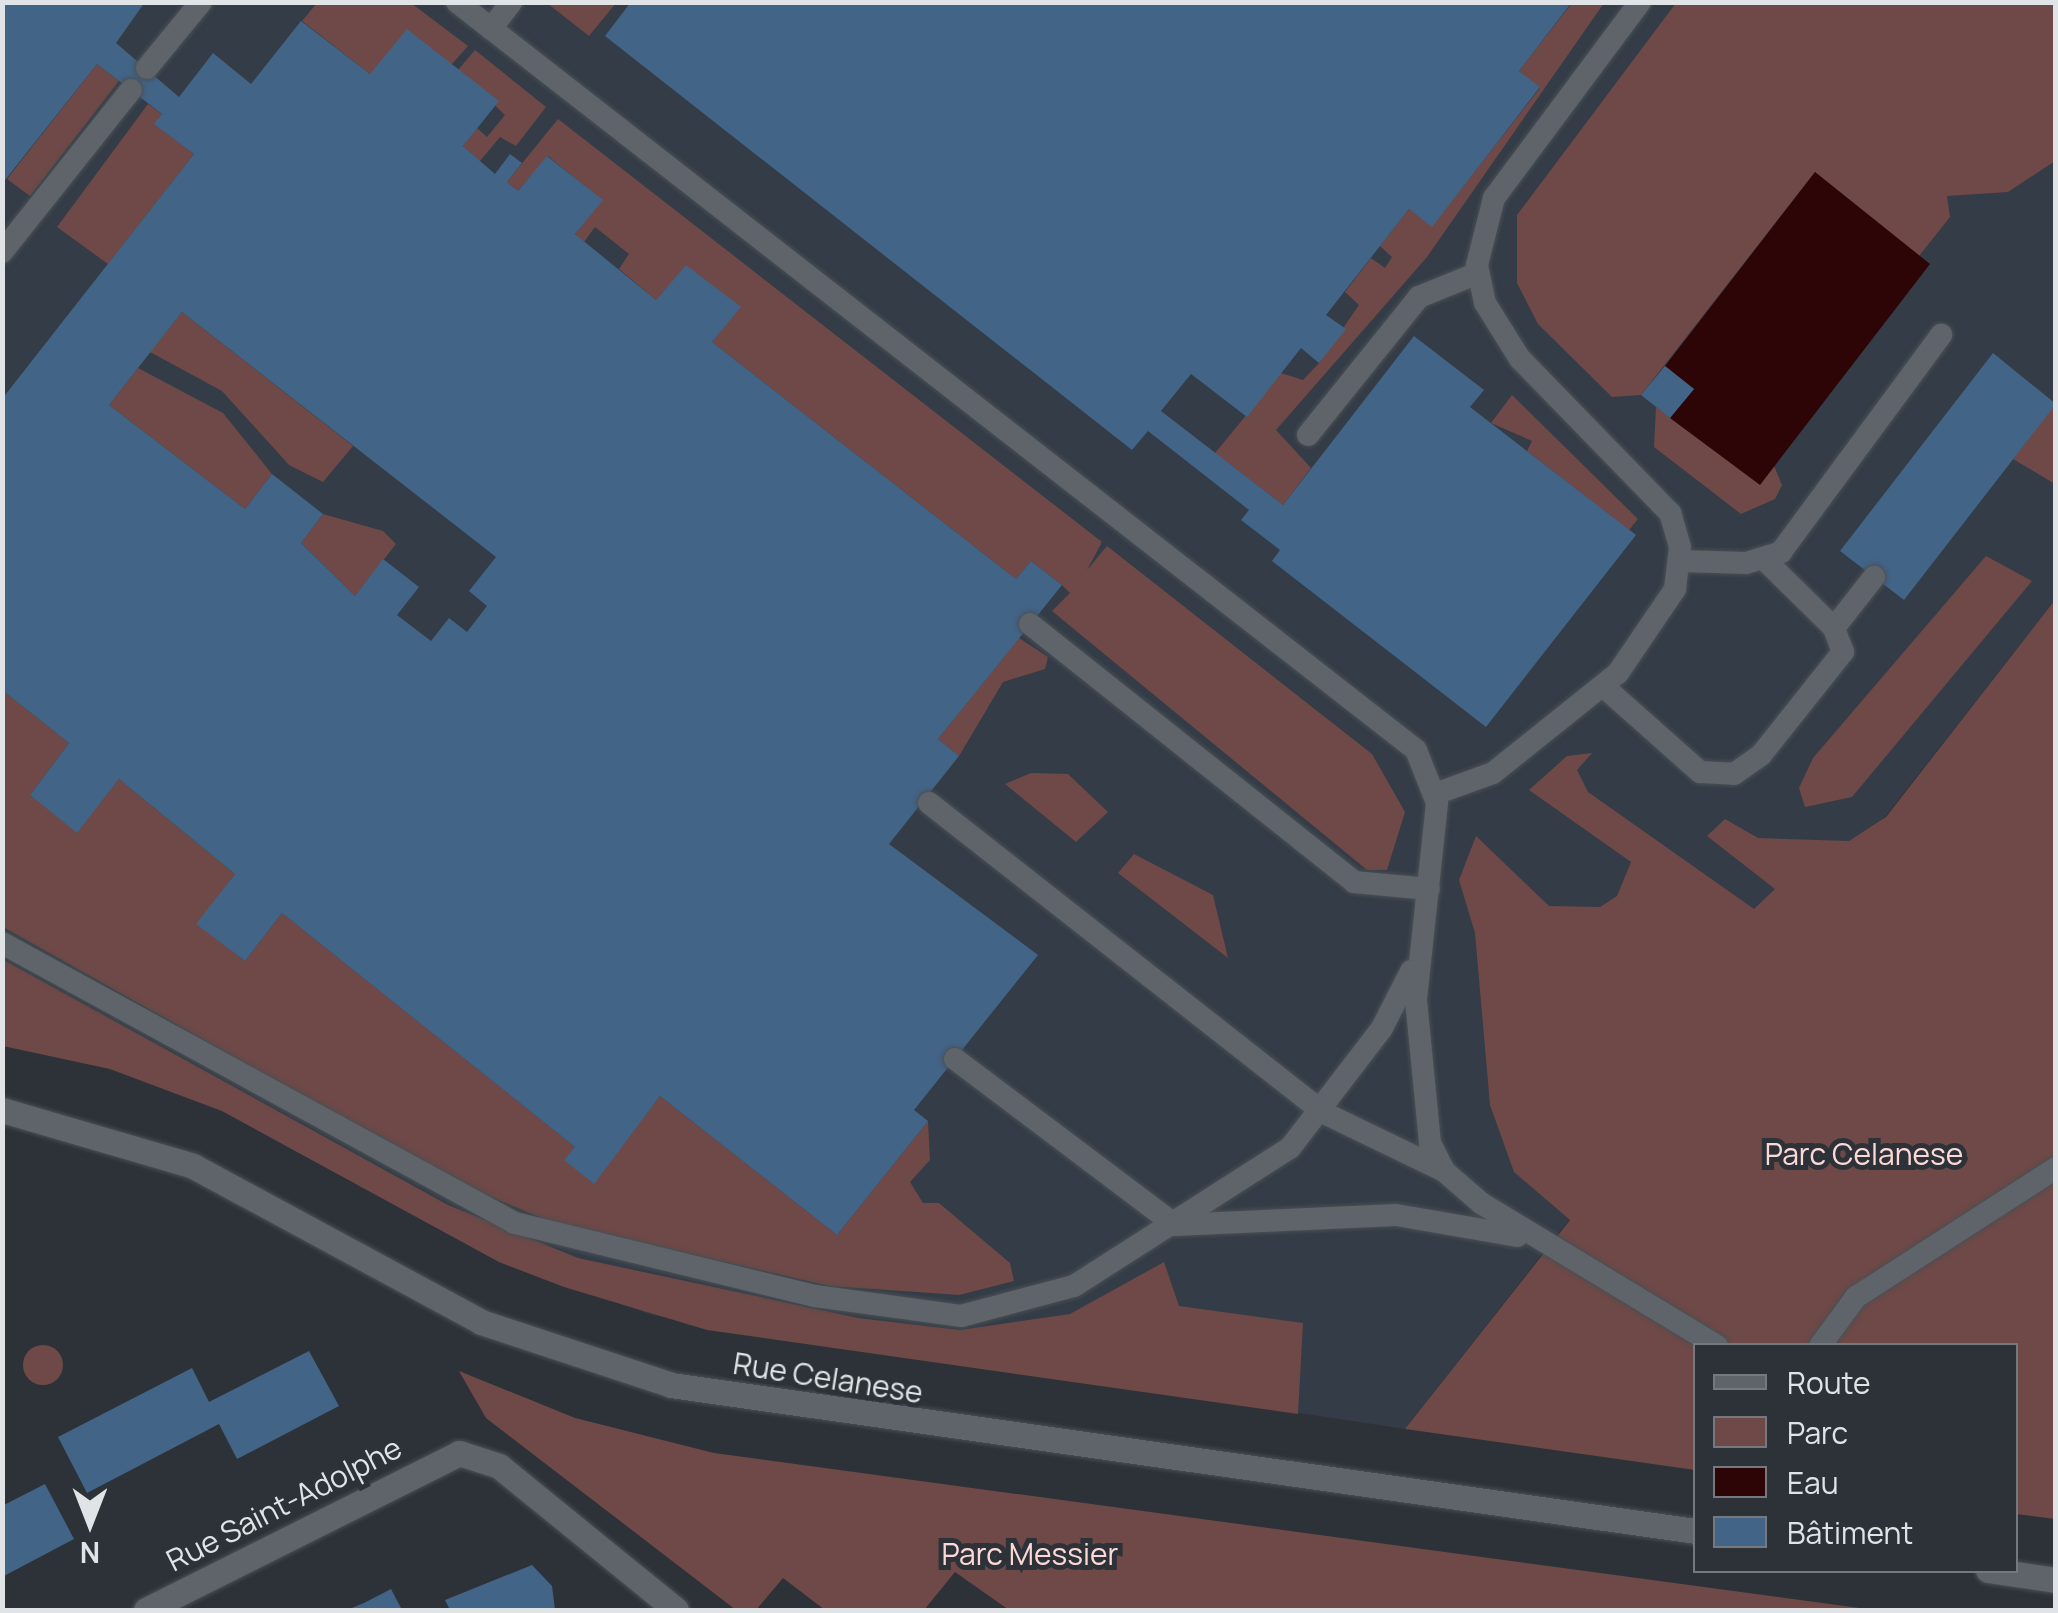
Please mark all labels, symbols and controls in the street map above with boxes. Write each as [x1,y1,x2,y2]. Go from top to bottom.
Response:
park label: Parc Celanese [1765,1136,1963,1172]
legend [1693,1343,2018,1573]
street label: Rue Celanese [731,1345,925,1411]
text: Route [1787,1362,1870,1403]
text: Parc [1787,1412,1848,1453]
street label: Rue Saint-Adolphe [160,1429,408,1579]
text: Eau [1787,1462,1839,1503]
north arrow [40,1473,140,1573]
text: Bâtiment [1787,1512,1913,1553]
text: N [80,1534,100,1572]
park label: Parc Messier [942,1536,1118,1572]

